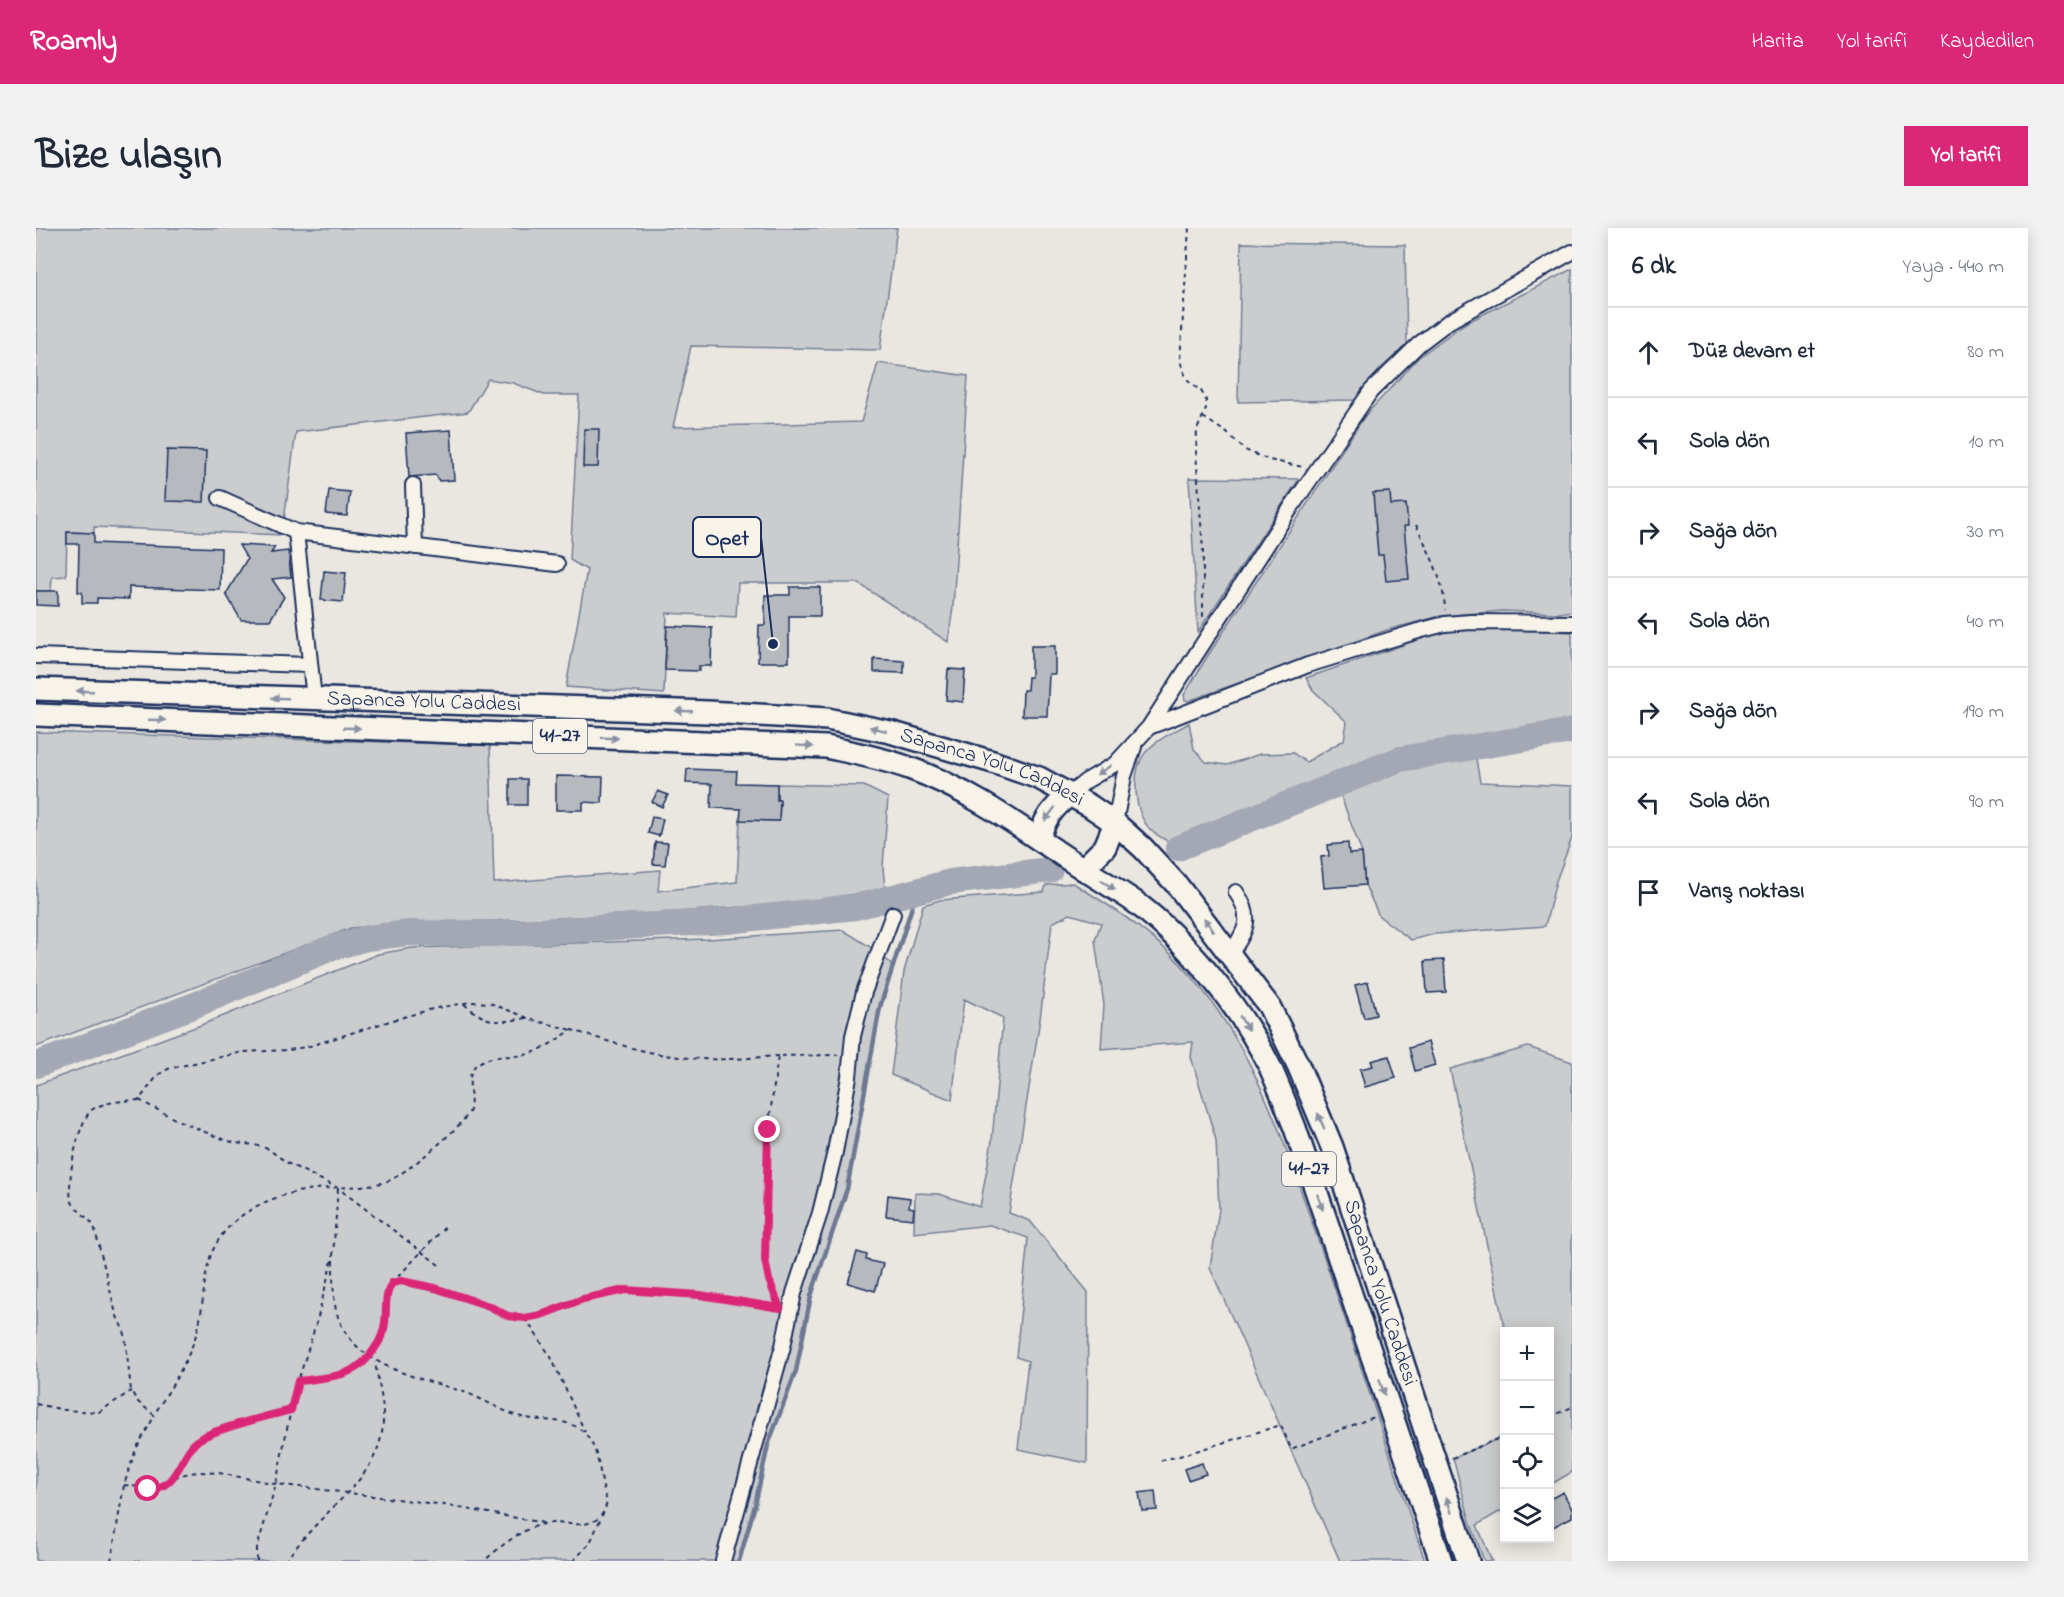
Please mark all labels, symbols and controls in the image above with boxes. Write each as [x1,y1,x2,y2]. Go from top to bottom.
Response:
text: Roamly [30,22,117,63]
text: Harita [1752,27,1804,57]
text: Yol tarifi [1837,27,1907,57]
text: Kaydedilen [1940,27,2034,57]
text: Bize ulaşın [36,126,222,187]
button: Yol tarifi [1904,126,2028,186]
text: 6 dk [1632,248,1676,286]
text: Yaya · 440 m [1902,253,2004,282]
icon: ahead [1632,336,1665,369]
text: Düz devam et [1689,336,1815,368]
text: 80 m [1967,338,2004,367]
icon: left [1632,426,1665,459]
text: Sola dön [1689,426,1770,458]
text: 10 m [1968,428,2004,457]
icon: right [1632,516,1665,549]
text: Sağa dön [1689,516,1777,548]
callout: Opet [693,517,761,557]
text: 30 m [1967,518,2004,547]
text: Opet [705,524,749,556]
icon: left [1632,606,1665,639]
text: Sola dön [1689,606,1770,638]
text: 40 m [1967,608,2004,637]
street label: Sapanca Yolu Caddesi [326,684,521,721]
one-way arrow [75,686,94,696]
one-way arrow [270,693,289,702]
icon: right [1632,696,1665,729]
text: Sağa dön [1689,696,1777,728]
text: 190 m [1962,698,2004,727]
one-way arrow [675,706,694,715]
one-way arrow [148,715,167,725]
road number: 41-27 [533,719,587,753]
street label: Sapanca Yolu Caddesi [896,721,1089,815]
one-way arrow [343,723,362,732]
one-way arrow [869,724,887,734]
one-way arrow [601,733,620,743]
one-way arrow [795,741,814,750]
one-way arrow [1096,765,1112,776]
icon: left [1632,786,1665,819]
text: Sola dön [1689,786,1770,818]
text: 90 m [1969,788,2004,817]
one-way arrow [1044,806,1056,822]
icon: arrive [1632,876,1665,909]
text: Varış noktası [1689,876,1804,908]
one-way arrow [1100,880,1117,891]
one-way arrow [1203,918,1215,934]
one-way arrow [1238,1015,1249,1031]
one-way arrow [1316,1112,1326,1130]
route end [754,1116,780,1142]
road number: 41-27 [1282,1152,1336,1186]
one-way arrow [1316,1193,1325,1211]
street label: Sapanca Yolu Caddesi [1335,1196,1424,1390]
map controls [1500,1327,1554,1543]
button: + [1500,1327,1554,1381]
one-way arrow [1378,1378,1388,1396]
button: − [1500,1381,1554,1435]
button: locate [1500,1435,1554,1489]
route start [134,1475,160,1501]
button: layers [1500,1489,1554,1543]
one-way arrow [1444,1496,1453,1514]

